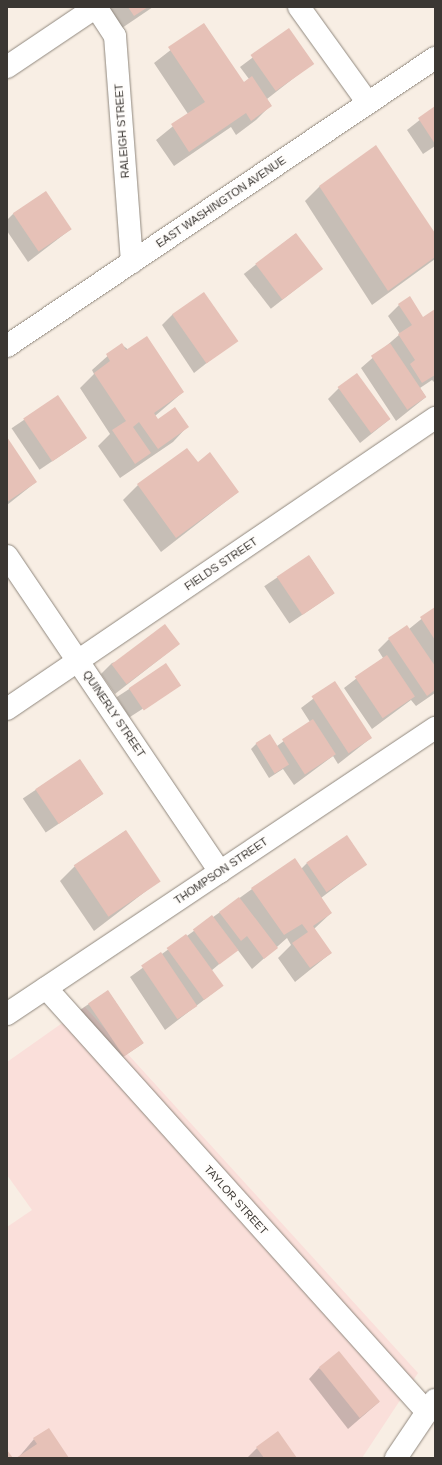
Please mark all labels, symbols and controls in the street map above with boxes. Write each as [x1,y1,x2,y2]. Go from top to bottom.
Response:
street label: RALEIGH STREET [112,83,132,179]
street label: EAST WASHINGTON AVENUE [153,153,289,251]
street label: FIELDS STREET [182,535,260,593]
street label: QUINERLY STREET [80,668,148,760]
street label: THOMPSON STREET [172,835,270,907]
street label: TAYLOR STREET [201,1163,271,1237]

